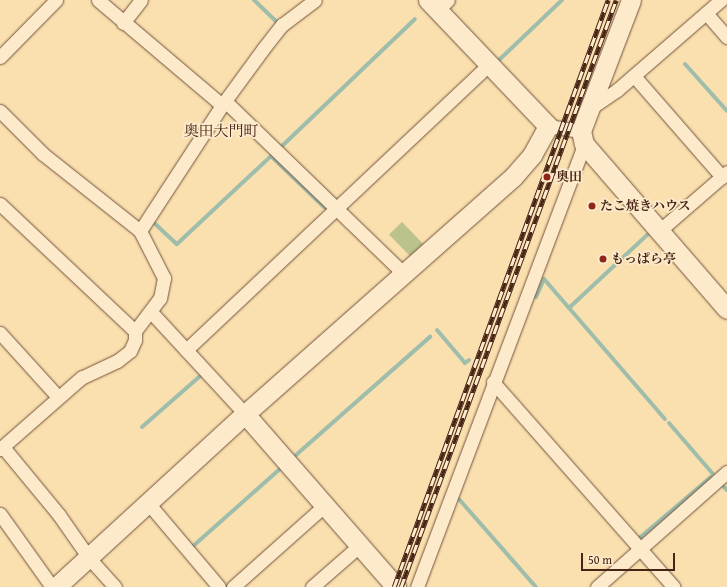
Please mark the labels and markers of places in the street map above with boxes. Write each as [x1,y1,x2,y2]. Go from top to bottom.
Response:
place label: 奥田 [556,169,582,185]
marker: 奥田 [541,171,553,183]
place label: たこ焼きハウス [600,198,691,214]
marker: たこ焼きハウス [587,201,597,211]
place label: もっぱら亭 [611,251,676,267]
marker: もっぱら亭 [598,254,608,264]

